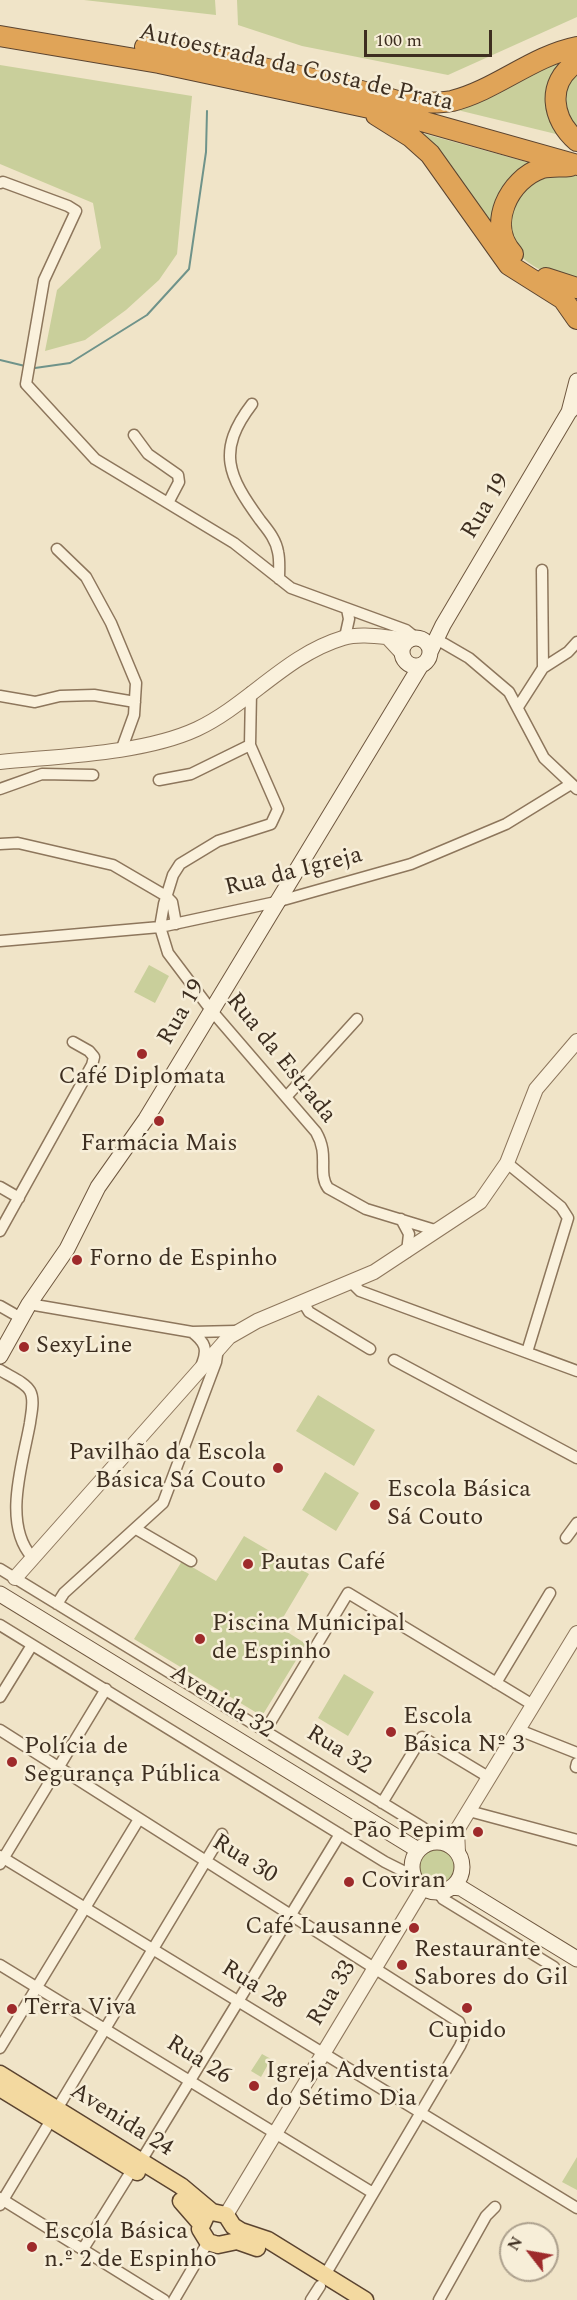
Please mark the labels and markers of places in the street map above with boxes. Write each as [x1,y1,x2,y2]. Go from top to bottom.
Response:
marker: Café Diplomata [135,1047,149,1061]
place label: Café Diplomata [59,1064,225,1092]
marker: Farmácia Mais [152,1114,166,1128]
place label: Farmácia Mais [80,1131,238,1159]
place label: Forno de Espinho [89,1246,277,1274]
marker: Forno de Espinho [70,1253,84,1267]
place label: SexyLine [36,1333,132,1361]
marker: SexyLine [17,1340,31,1354]
place label: Pavilhão da Escola Básica Sá Couto [68,1440,266,1496]
marker: Pavilhão da Escola Básica Sá Couto [271,1461,285,1475]
place label: Escola Básica Sá Couto [387,1477,531,1533]
marker: Escola Básica Sá Couto [368,1498,382,1512]
place label: Pautas Café [260,1550,385,1578]
marker: Pautas Café [241,1557,255,1571]
place label: Piscina Municipal de Espinho [212,1611,405,1667]
marker: Piscina Municipal de Espinho [193,1632,207,1646]
place label: Escola Básica Nº 3 [403,1704,524,1760]
marker: Escola Básica Nº 3 [384,1725,398,1739]
place label: Polícia de Segurança Pública [24,1734,220,1790]
marker: Polícia de Segurança Pública [5,1755,19,1769]
place label: Pão Pepim [352,1818,466,1846]
marker: Pão Pepim [471,1825,485,1839]
place label: Coviran [361,1868,446,1896]
marker: Coviran [342,1875,356,1889]
place label: Café Lausanne [245,1914,402,1942]
marker: Café Lausanne [407,1921,421,1935]
place label: Restaurante Sabores do Gil [414,1937,568,1993]
marker: Restaurante Sabores do Gil [395,1958,409,1972]
place label: Terra Viva [24,1995,136,2023]
marker: Cupido [460,2001,474,2015]
marker: Terra Viva [5,2002,19,2016]
place label: Cupido [428,2018,506,2046]
place label: Igreja Adventista do Sétimo Dia [266,2058,449,2114]
marker: Igreja Adventista do Sétimo Dia [247,2079,261,2093]
place label: Escola Básica n.º 2 de Espinho [44,2219,217,2275]
marker: Escola Básica n.º 2 de Espinho [25,2240,39,2254]

